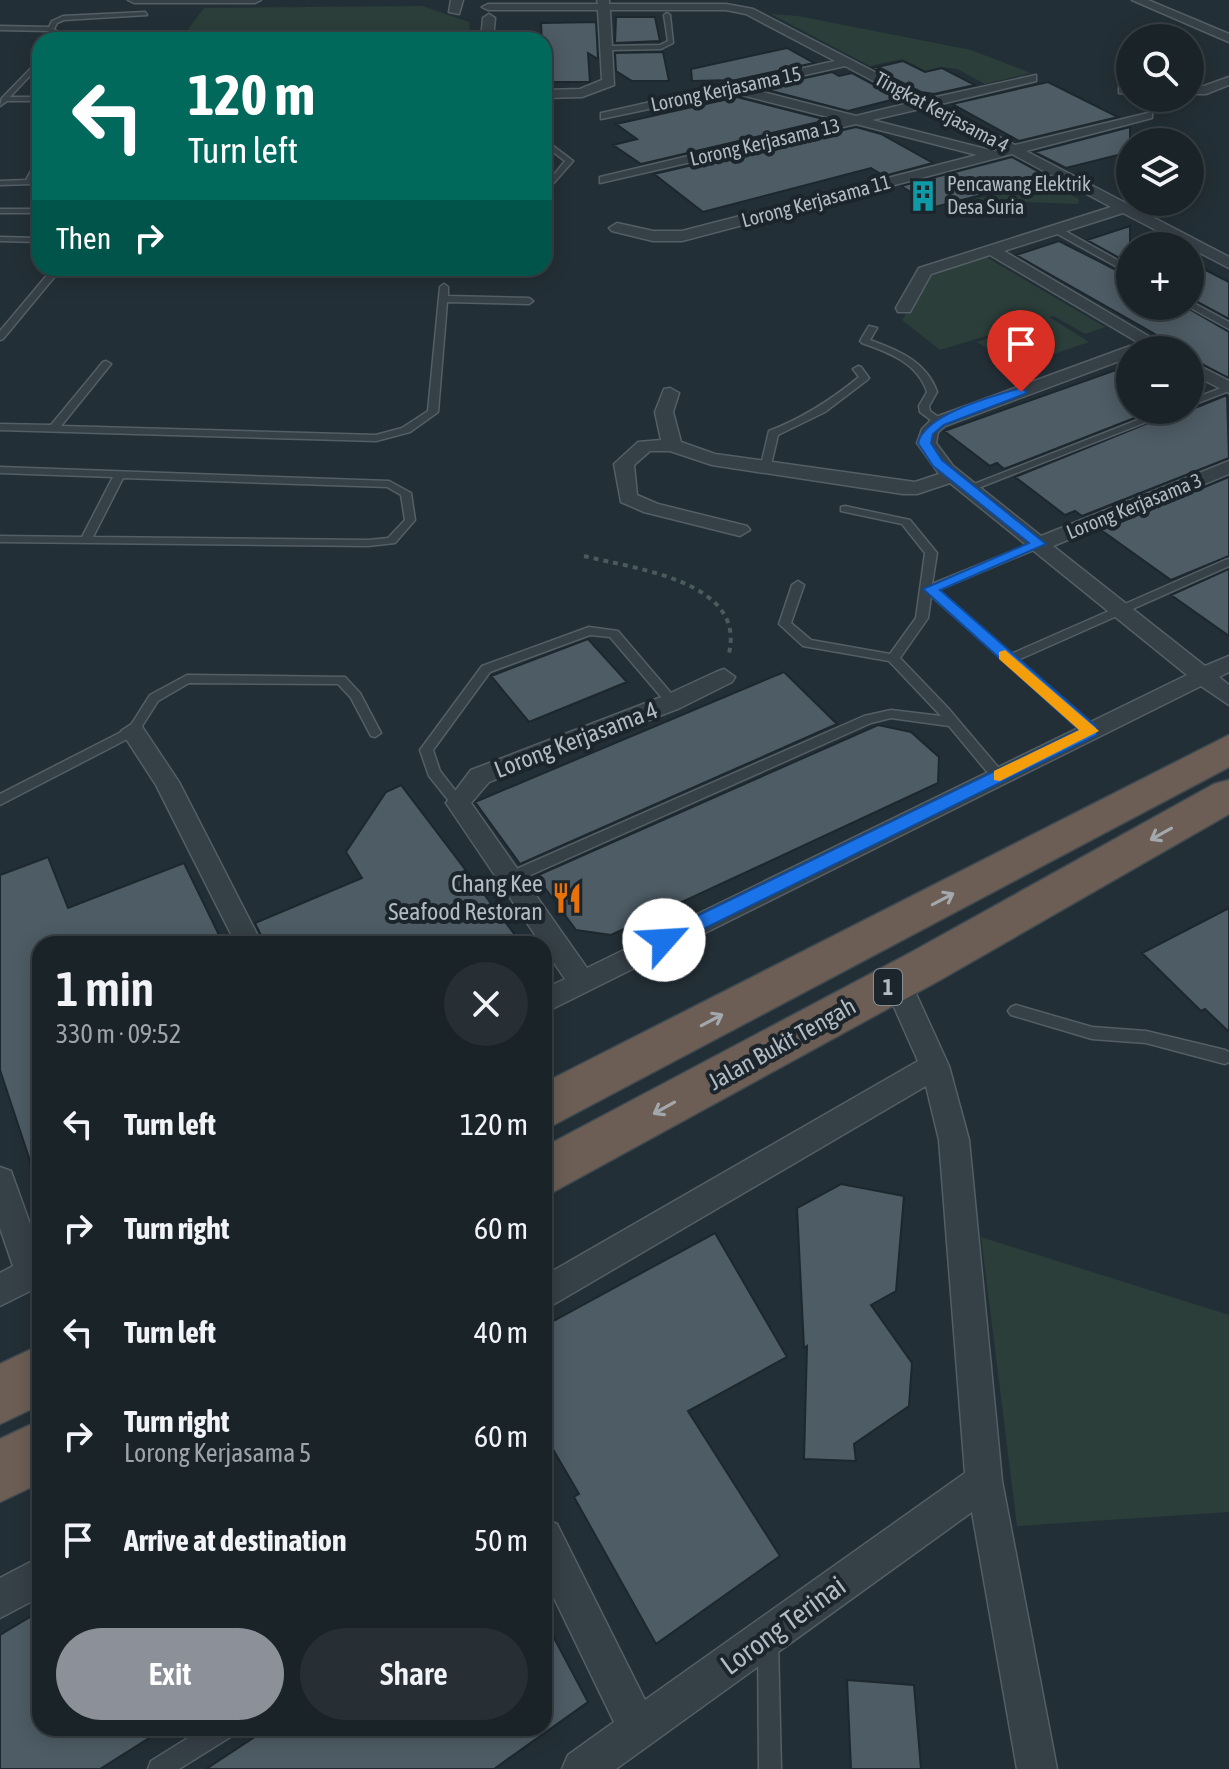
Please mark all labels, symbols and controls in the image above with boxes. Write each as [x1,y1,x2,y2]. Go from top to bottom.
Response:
map controls [1116,24,1204,424]
button: search [1116,24,1204,112]
street label: Lorong Kerjasama 15 [648,61,803,116]
text: 120 m [188,63,315,127]
icon: left [56,64,160,168]
street label: Tingkat Kerjasama 4 [871,67,1013,157]
street label: Lorong Kerjasama 13 [688,113,842,170]
button: layers [1116,128,1204,216]
text: Turn left [188,129,298,171]
street label: Lorong Kerjasama 11 [739,170,893,231]
place label: Pencawang Elektrik Desa Suria [947,172,1091,218]
building icon: Pencawang Elektrik Desa Suria [906,179,940,213]
icon: right [127,216,171,260]
text: Then [56,221,111,255]
button: + [1116,232,1204,320]
pin [987,310,1055,392]
icon: arrive [999,322,1043,366]
button: − [1116,336,1204,424]
street label: Lorong Kerjasama 3 [1063,468,1205,543]
street label: Lorong Kerjasama 4 [490,696,661,783]
one-way arrow [1150,826,1173,842]
place label: Chang Kee Seafood Restoran [388,870,543,925]
restaurant icon: Chang Kee Seafood Restoran [550,881,584,915]
one-way arrow [930,891,954,907]
position arrow [622,898,706,982]
text: 1 min [56,961,154,1016]
button: close [444,962,528,1046]
road number: 1 [874,969,902,1005]
street label: Jalan Bukit Tengah [703,992,860,1095]
one-way arrow [700,1012,724,1028]
text: 330 m · 09:52 [56,1019,181,1049]
one-way arrow [653,1101,676,1117]
icon: left [56,1102,100,1146]
text: Turn left [124,1107,216,1141]
text: 120 m [460,1107,528,1141]
icon: right [56,1206,100,1250]
text: Turn right [124,1211,230,1245]
text: 60 m [474,1211,528,1245]
icon: left [56,1310,100,1354]
text: Turn left [124,1315,216,1349]
text: 40 m [474,1315,528,1349]
text: Turn right [124,1404,230,1438]
icon: right [56,1414,100,1458]
text: 60 m [474,1419,528,1453]
text: Lorong Kerjasama 5 [124,1438,311,1468]
icon: arrive [56,1518,100,1562]
text: Arrive at destination [124,1523,346,1557]
text: 50 m [474,1523,528,1557]
street label: Lorong Terinai [715,1569,851,1681]
button: Exit [56,1628,284,1720]
button: Share [300,1628,528,1720]

